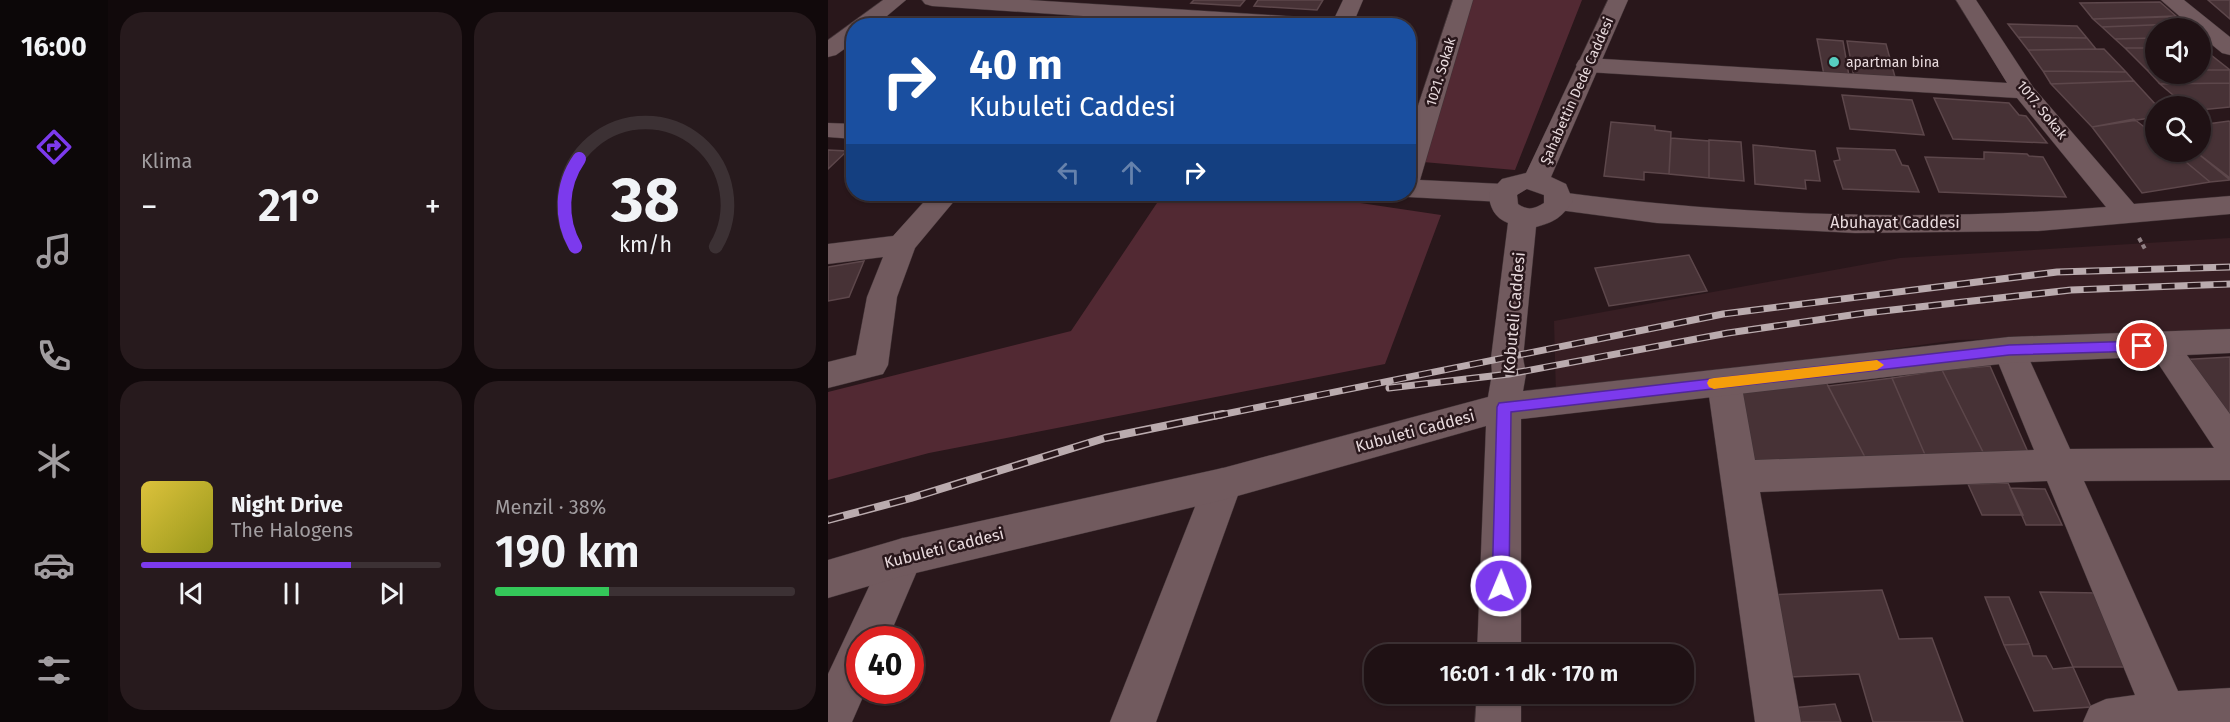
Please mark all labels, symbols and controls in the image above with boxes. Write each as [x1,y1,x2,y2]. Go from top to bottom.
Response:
street label: Şahabettin Dede Caddesi [1537,15,1617,167]
map controls [2145,18,2211,162]
button: sound [2145,18,2211,84]
text: 16:00 [21,31,87,63]
street label: 1021. Sokak [1422,35,1460,108]
text: 40 m [969,40,1063,90]
icon: right [870,42,948,120]
place label: apartman bina [1846,54,1939,71]
marker: apartman bina [1827,55,1841,69]
street label: 1017. Sokak [2013,77,2071,143]
text: Kubuleti Caddesi [969,91,1176,123]
button: search [2145,96,2211,162]
icon: directions [33,126,75,168]
text: Klima [141,149,192,173]
icon: left [1052,156,1085,189]
icon: ahead [1115,156,1148,189]
icon: right [1178,156,1211,189]
text: 38 [610,163,679,238]
text: 21° [258,179,324,233]
text: − [141,187,158,227]
text: + [425,187,441,227]
street label: Abuhayat Caddesi [1830,213,1960,232]
icon: music [33,230,75,272]
text: km/h [618,233,672,259]
street label: Kobuteli Caddesi [1499,251,1529,375]
pin [2116,320,2167,371]
icon: arrive [2125,329,2158,362]
icon: phone [33,335,75,377]
street label: Kubuleti Caddesi [1353,406,1477,456]
icon: climate [33,440,75,482]
text: Night Drive [231,491,343,518]
text: Menzil · 38% [495,495,606,519]
text: The Halogens [231,518,353,542]
street label: Kubuleti Caddesi [882,524,1006,572]
text: 190 km [495,525,640,579]
icon: car [33,544,75,586]
position arrow [1469,554,1533,618]
icon: previous [175,577,208,610]
icon: pause [275,577,308,610]
icon: next [375,577,408,610]
speed limit sign: 40 [846,626,924,704]
icon: filters [33,649,75,691]
text: 16:01 · 1 dk · 170 m [1439,660,1619,687]

